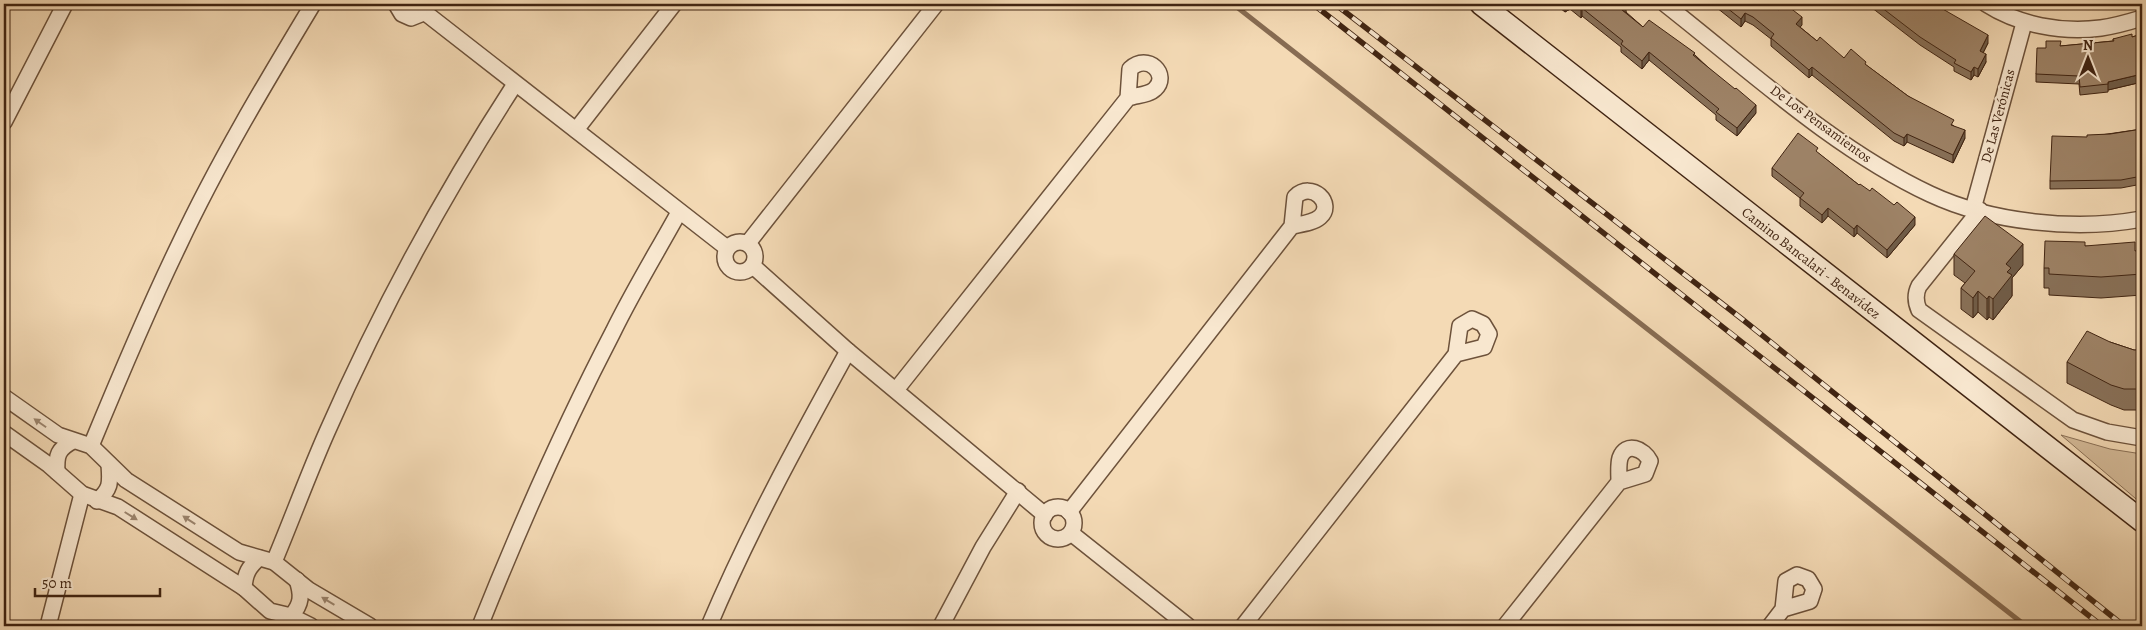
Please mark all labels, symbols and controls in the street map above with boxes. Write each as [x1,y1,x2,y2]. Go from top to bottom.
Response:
north arrow [2064,32,2114,82]
text: N [2083,36,2093,55]
street label: De Las Verónicas [1976,67,2020,165]
street label: De Los Pensamientos [1766,81,1876,167]
street label: Camino Bancalari - Benavídez [1738,203,1884,323]
one-way arrow [33,418,47,428]
one-way arrow [125,511,138,521]
one-way arrow [182,515,196,525]
scale bar [35,565,160,597]
text: 50 m [42,573,72,593]
one-way arrow [321,597,334,606]

